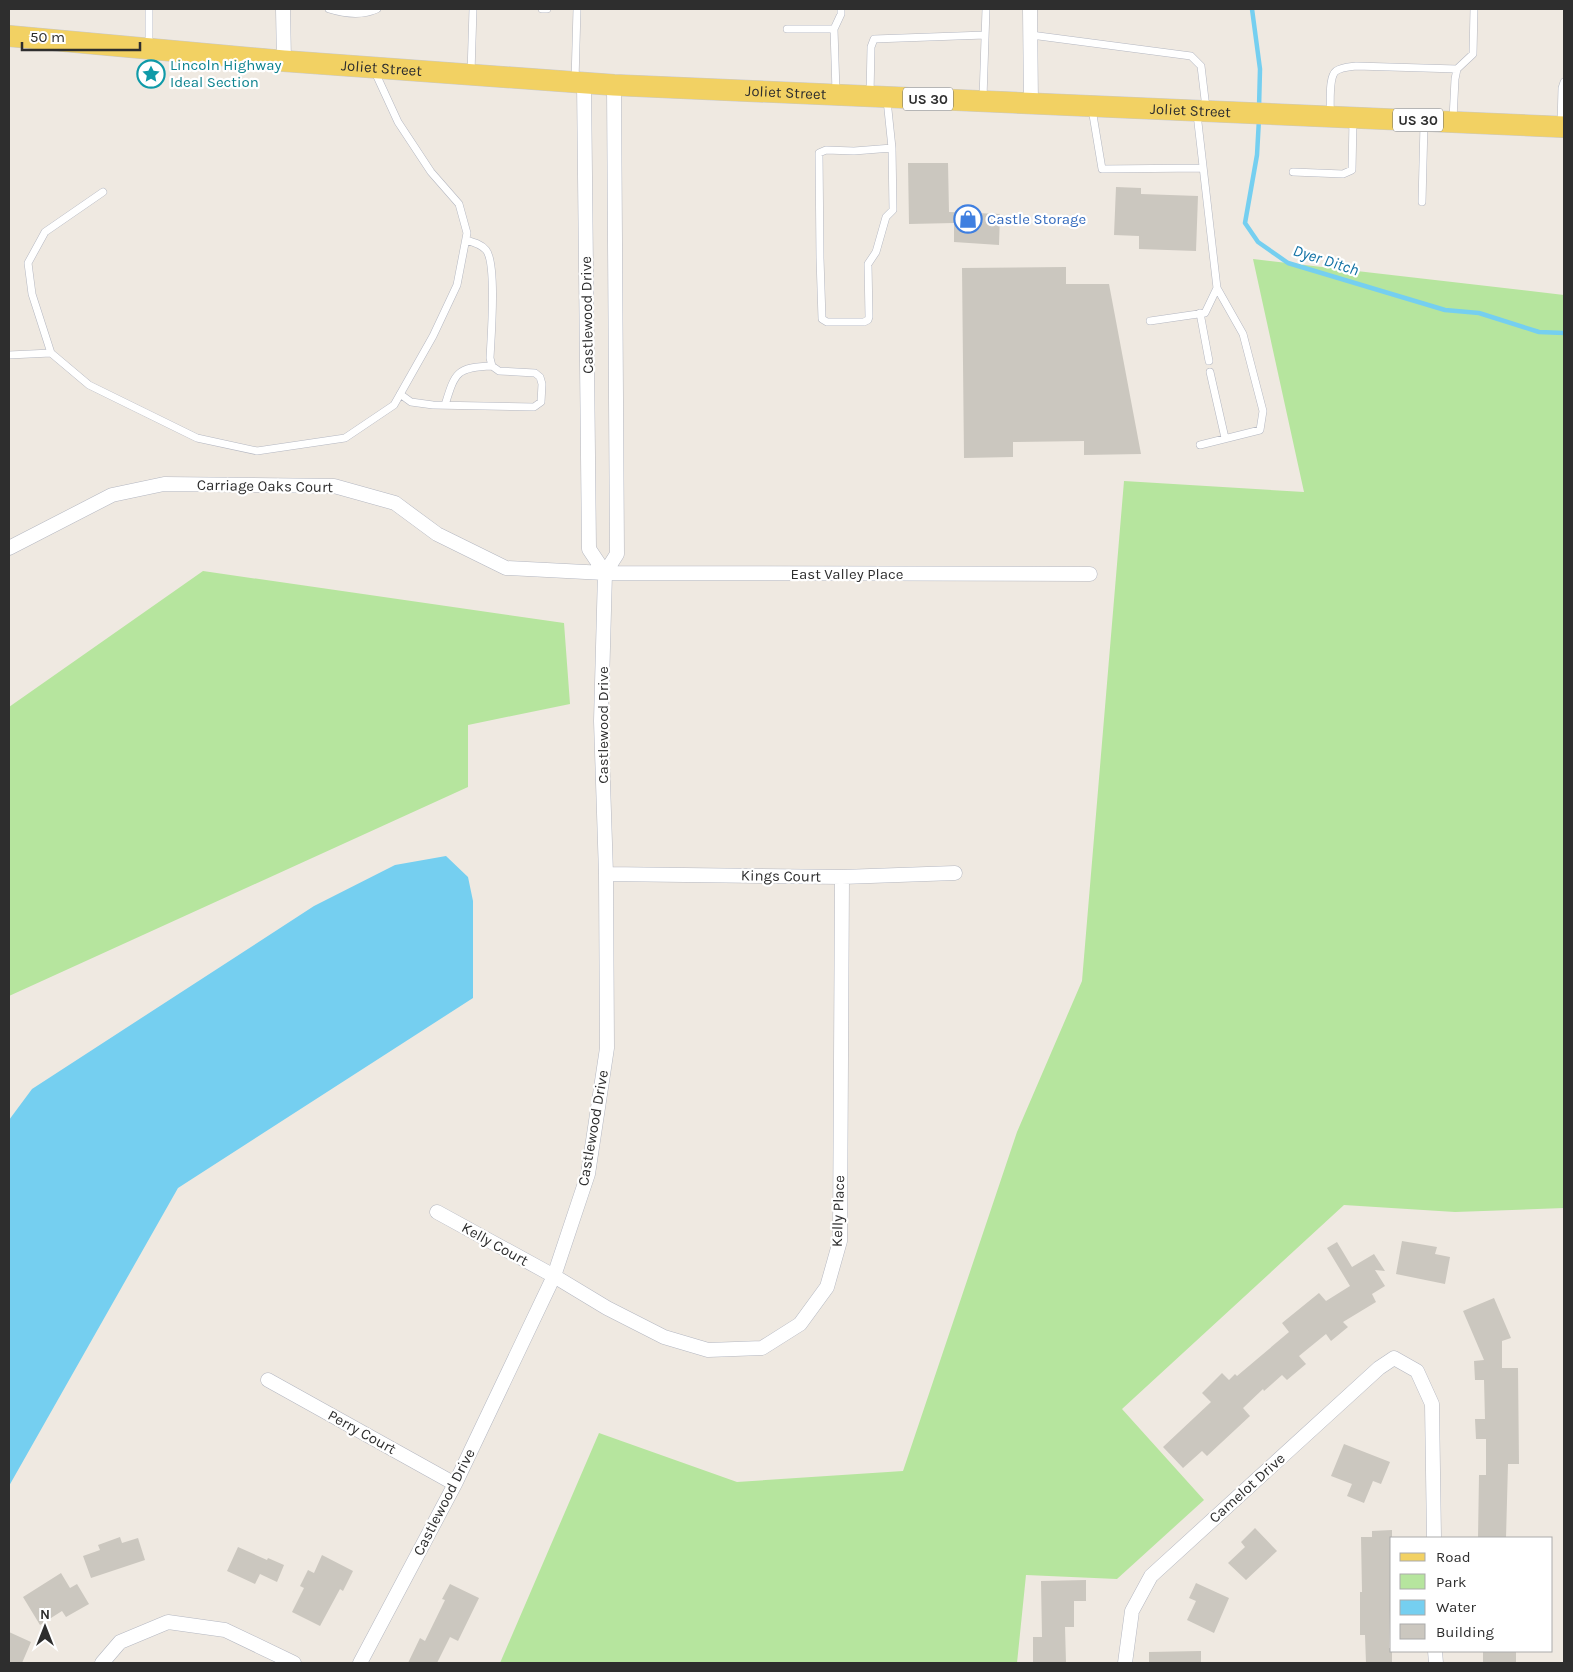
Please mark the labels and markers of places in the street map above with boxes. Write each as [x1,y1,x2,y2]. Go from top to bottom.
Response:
place label: Lincoln Highway Ideal Section [170,56,281,91]
place icon: Lincoln Highway Ideal Section [136,59,166,89]
shop icon: Castle Storage [953,204,983,234]
place label: Castle Storage [987,210,1086,228]

